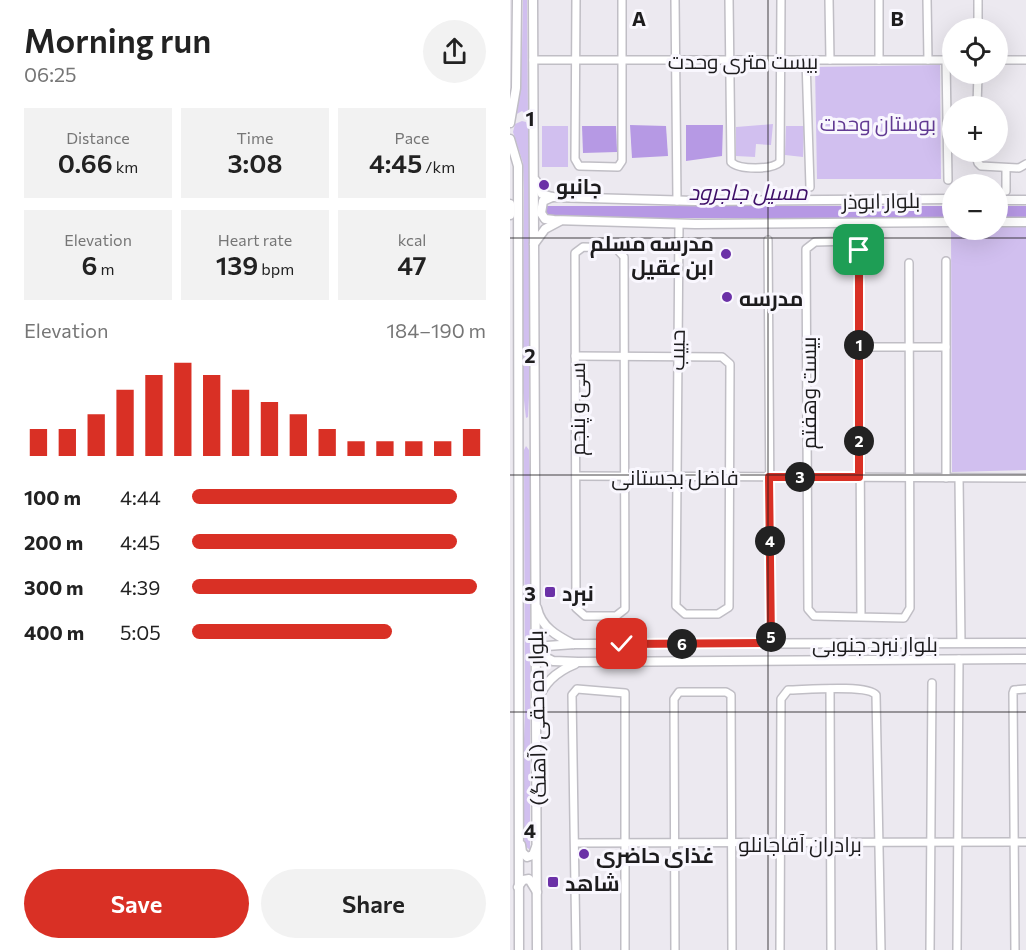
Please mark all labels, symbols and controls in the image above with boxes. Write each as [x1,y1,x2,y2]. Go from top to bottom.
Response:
text: A [632,6,646,30]
text: B [890,6,904,30]
map controls [942,18,1008,240]
button: locate [942,18,1008,84]
text: Morning run [24,19,211,60]
button: share [423,20,486,83]
street label: بیست متری وحدت [668,48,818,75]
text: 06:25 [24,62,77,86]
button: + [942,96,1008,162]
text: 1 [525,106,535,130]
park label: بوستان وحدت [820,110,936,137]
text: Distance [66,128,130,147]
text: Time [237,128,273,147]
text: Pace [395,128,429,147]
text: 0.66 [58,147,113,178]
text: 3:08 [228,147,282,178]
text: 4:45 [369,147,422,178]
text: km [113,157,138,176]
text: /km [422,157,455,176]
place label: جانبو [556,173,602,200]
button: − [942,174,1008,240]
marker: جانبو [537,178,551,192]
water label: مسیل جاجرود [688,178,808,206]
street label: بلوار ابوذر [841,187,920,214]
pin [833,224,884,275]
text: Elevation [64,230,132,249]
text: Heart rate [218,230,292,249]
text: kcal [398,230,426,249]
place label: مدرسه مسلم ابن عقیل [590,230,714,280]
icon: arrive [842,233,875,266]
marker: مدرسه مسلم ابن عقیل [719,247,733,261]
text: 6 [82,249,97,280]
text: 139 [216,249,258,280]
text: 47 [397,249,427,280]
text: m [97,259,114,278]
text: bpm [258,259,294,278]
place label: مدرسه [739,285,803,311]
marker: مدرسه [720,290,734,304]
text: Elevation [24,318,109,342]
text: 184–190 m [387,318,486,342]
street label: حبیب [663,329,689,371]
pin: 1 [844,330,874,360]
text: 1 [855,335,863,354]
street label: بیست وهفتم [795,337,823,449]
text: 2 [524,343,536,367]
street label: سی و پنجم [564,362,592,456]
pin: 2 [844,426,874,456]
text: 2 [854,431,864,450]
pin: 3 [785,462,815,492]
street label: فاضل بجستانی [611,464,739,491]
text: 3 [795,467,805,486]
text: 100 m [24,485,81,509]
text: 4:44 [120,485,161,509]
pin: 4 [755,526,785,556]
text: 200 m [24,530,83,554]
text: 4:45 [120,530,160,554]
text: 4 [765,531,775,550]
text: 300 m [24,575,84,599]
text: 4:39 [120,575,160,599]
place label: نبرد [562,580,594,606]
text: 3 [524,581,536,605]
marker: نبرد [543,585,557,599]
pin [596,618,647,669]
text: 400 m [24,620,84,644]
text: 5:05 [120,620,161,644]
pin: 5 [756,622,786,652]
icon: check [605,627,638,660]
text: 5 [766,627,776,646]
pin: 6 [667,629,697,659]
street label: بلوار ده حقی (آهنگ) [522,630,552,806]
street label: بلوار نبرد جنوبی [812,631,938,658]
text: 6 [677,634,687,653]
text: 4 [524,818,536,842]
street label: برادران آقاجانلو [738,831,862,858]
place label: غذای حاضری [596,842,714,868]
marker: غذای حاضری [577,847,591,861]
button: Save [24,869,249,938]
button: Share [261,869,486,938]
place label: شاهد [565,870,620,895]
marker: شاهد [546,875,560,889]

